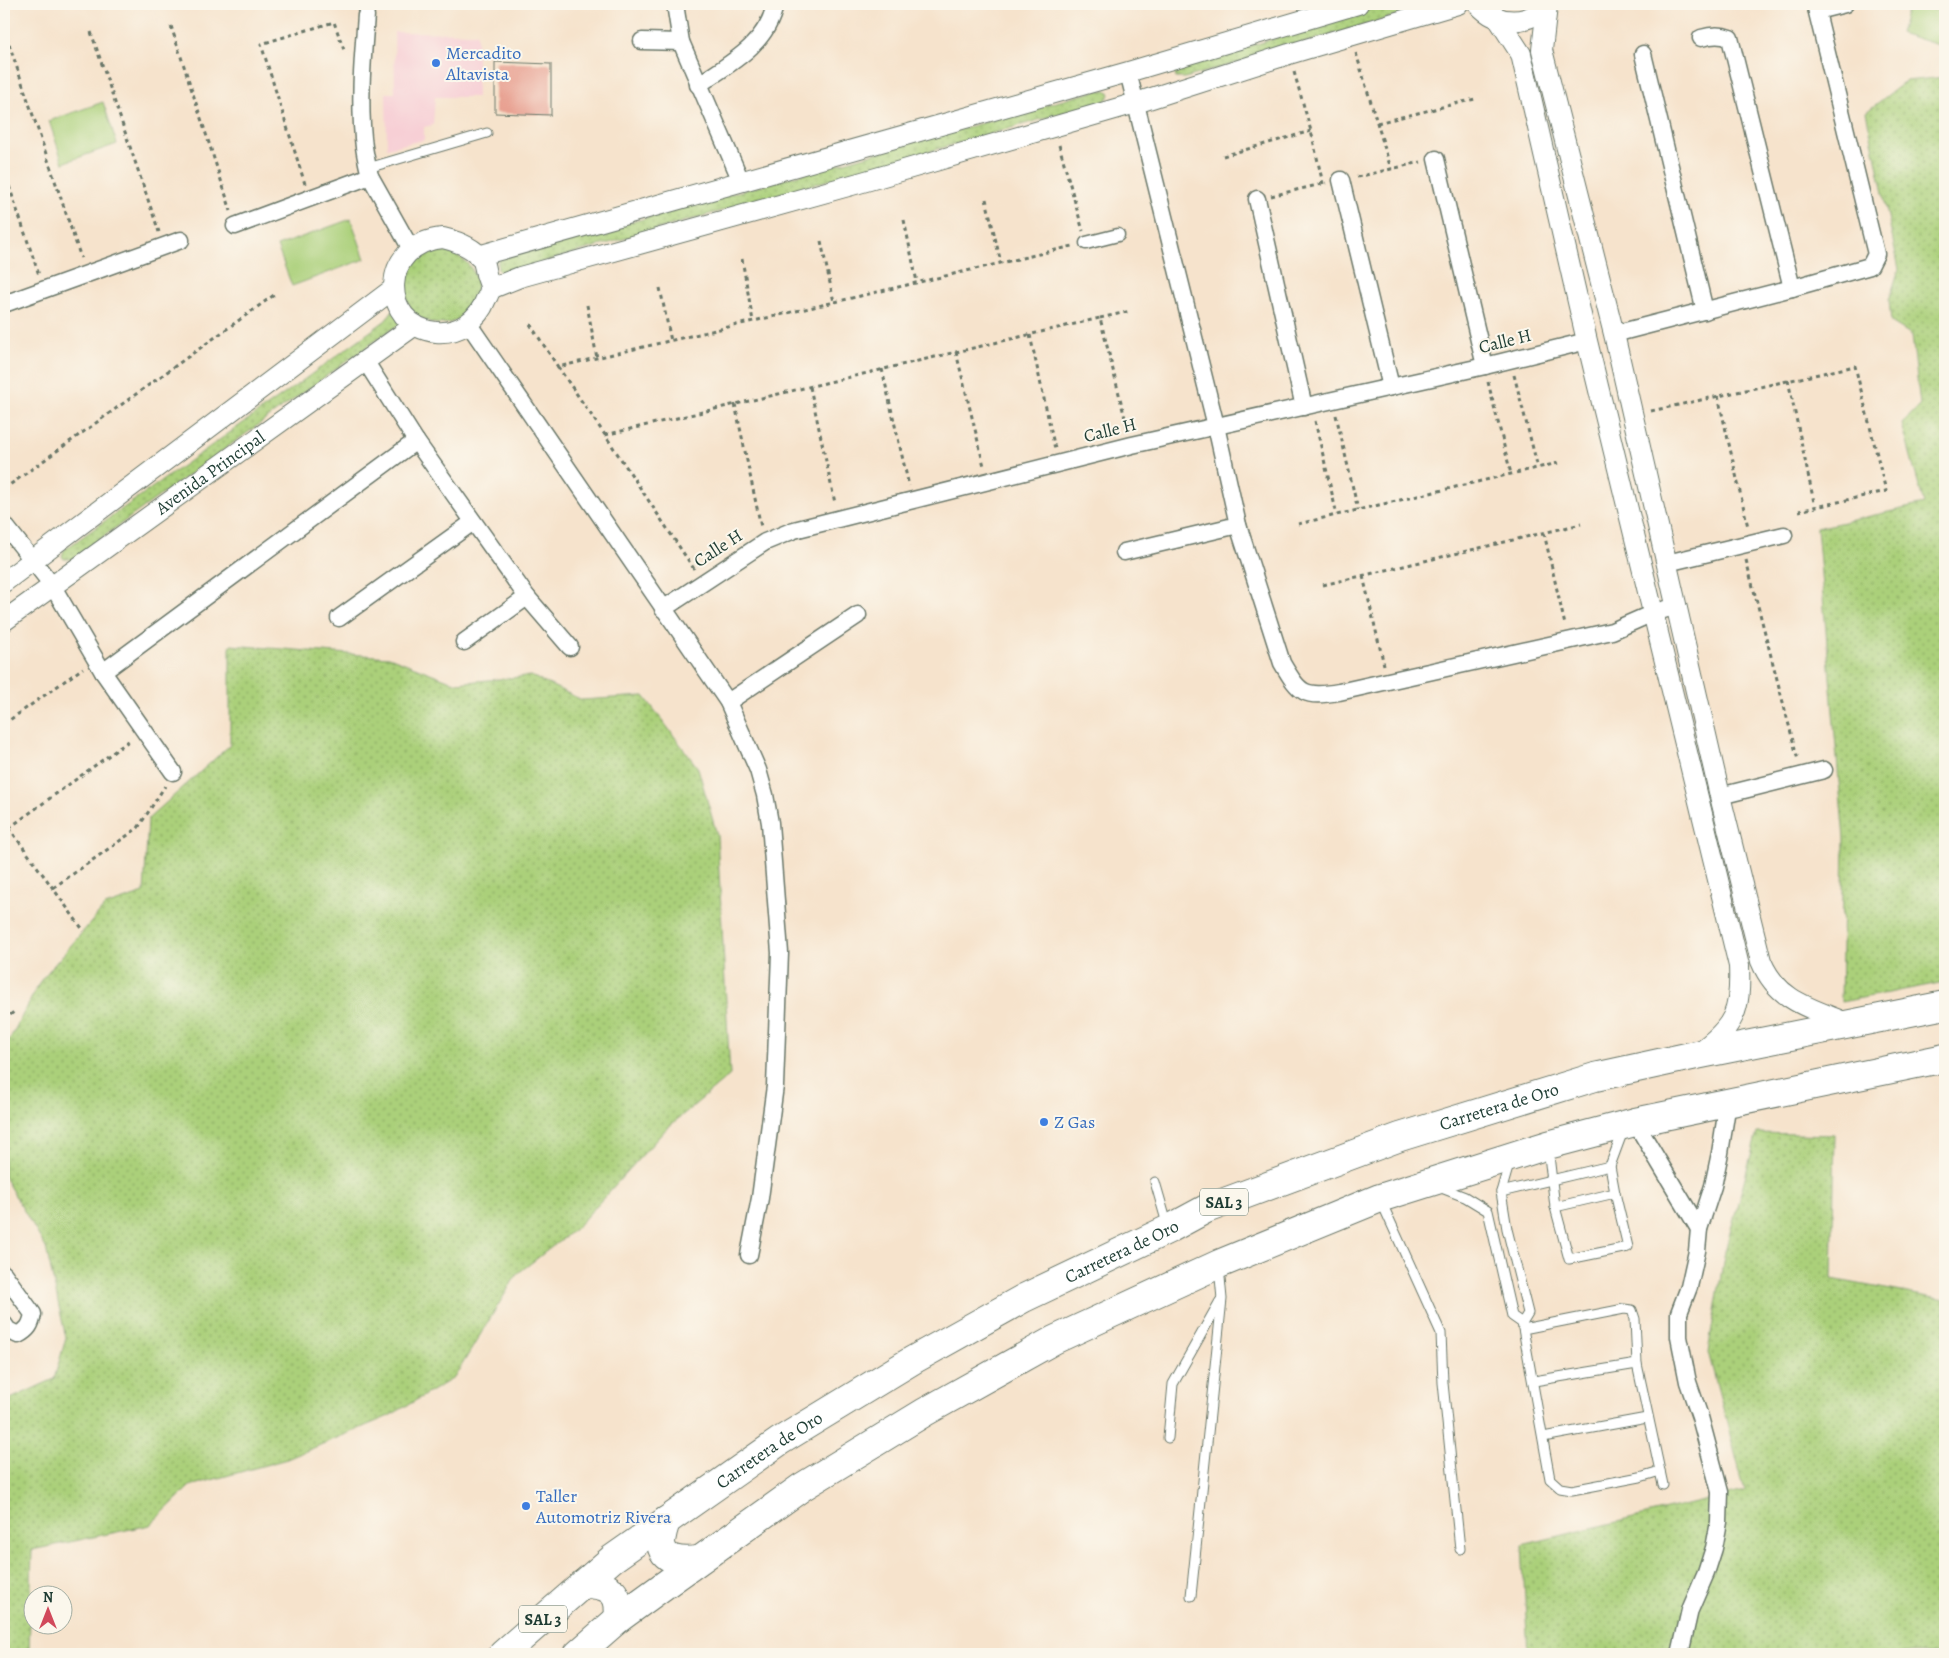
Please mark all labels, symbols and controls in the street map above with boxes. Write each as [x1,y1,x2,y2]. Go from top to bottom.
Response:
place label: Mercadito Altavista [445,41,521,86]
marker: Mercadito Altavista [430,57,442,69]
street label: Calle H [1476,323,1534,359]
street label: Calle H [1081,412,1139,448]
street label: Avenida Principal [150,425,270,521]
street label: Calle H [689,523,747,573]
street label: Carretera de Oro [1437,1077,1562,1136]
place label: Z Gas [1054,1110,1095,1134]
marker: Z Gas [1038,1116,1050,1128]
road number: SAL 3 [1200,1188,1248,1216]
street label: Carretera de Oro [1061,1214,1183,1289]
street label: Carretera de Oro [711,1406,827,1494]
place label: Taller Automotriz Rivera [535,1484,672,1529]
marker: Taller Automotriz Rivera [520,1500,532,1512]
north arrow [22,1586,72,1636]
text: N [43,1588,53,1607]
road number: SAL 3 [519,1606,567,1632]

